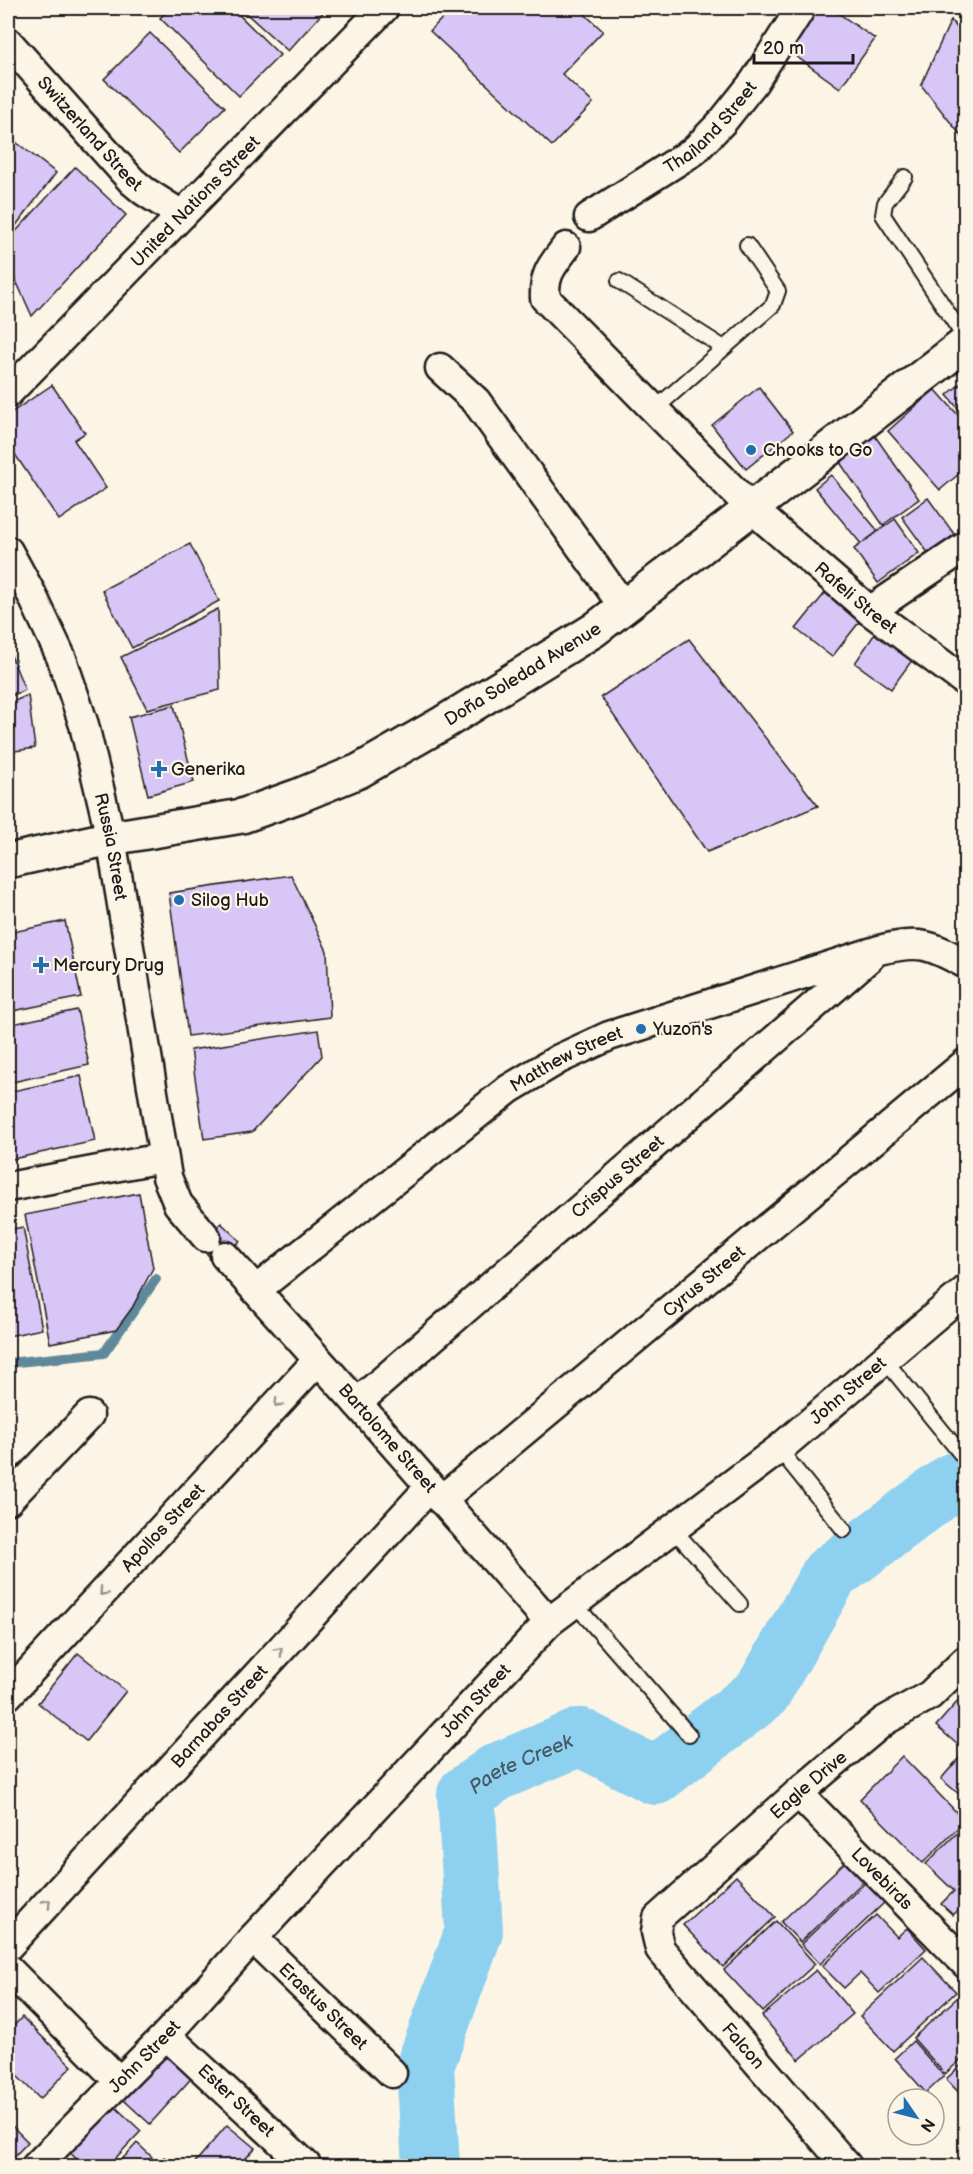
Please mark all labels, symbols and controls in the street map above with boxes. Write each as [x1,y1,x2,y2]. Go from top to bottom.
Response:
scale bar [754,27,853,65]
text: 20 m [763,38,804,59]
street label: Switzerland Street [33,72,147,196]
street label: Thailand Street [660,77,761,178]
street label: United Nations Street [127,131,264,271]
place label: Chooks to Go [763,440,873,461]
marker: Chooks to Go [744,443,758,457]
street label: Rafeli Street [810,557,902,638]
street label: Doña Soledad Avenue [441,618,605,730]
place label: Generika [171,759,245,780]
marker: Generika [152,762,166,776]
street label: Russia Street [90,791,132,902]
place label: Silog Hub [191,890,269,911]
marker: Silog Hub [172,893,186,907]
place label: Mercury Drug [53,955,164,976]
marker: Mercury Drug [34,958,48,972]
place label: Yuzon's [652,1019,713,1040]
street label: Matthew Street [506,1022,625,1096]
marker: Yuzon's [634,1022,648,1036]
street label: Crispus Street [567,1130,668,1223]
street label: Cyrus Street [659,1241,750,1321]
street label: John Street [805,1352,891,1429]
street label: Bartolome Street [334,1379,441,1497]
one-way arrow [274,1396,285,1406]
street label: Apollos Street [117,1479,209,1576]
one-way arrow [99,1585,110,1596]
one-way arrow [272,1647,283,1658]
street label: John Street [436,1659,515,1742]
street label: Barnabas Street [167,1660,272,1772]
water label: Paete Creek [464,1729,578,1800]
street label: Eagle Drive [766,1746,851,1823]
street label: Lovebirds [847,1843,917,1914]
one-way arrow [40,1899,51,1909]
street label: Erastus Street [275,1959,372,2054]
street label: John Street [104,2016,185,2097]
street label: Falcon [717,2019,769,2073]
street label: Ester Street [194,2060,279,2141]
north arrow [886,2087,946,2147]
text: N [916,2114,938,2135]

